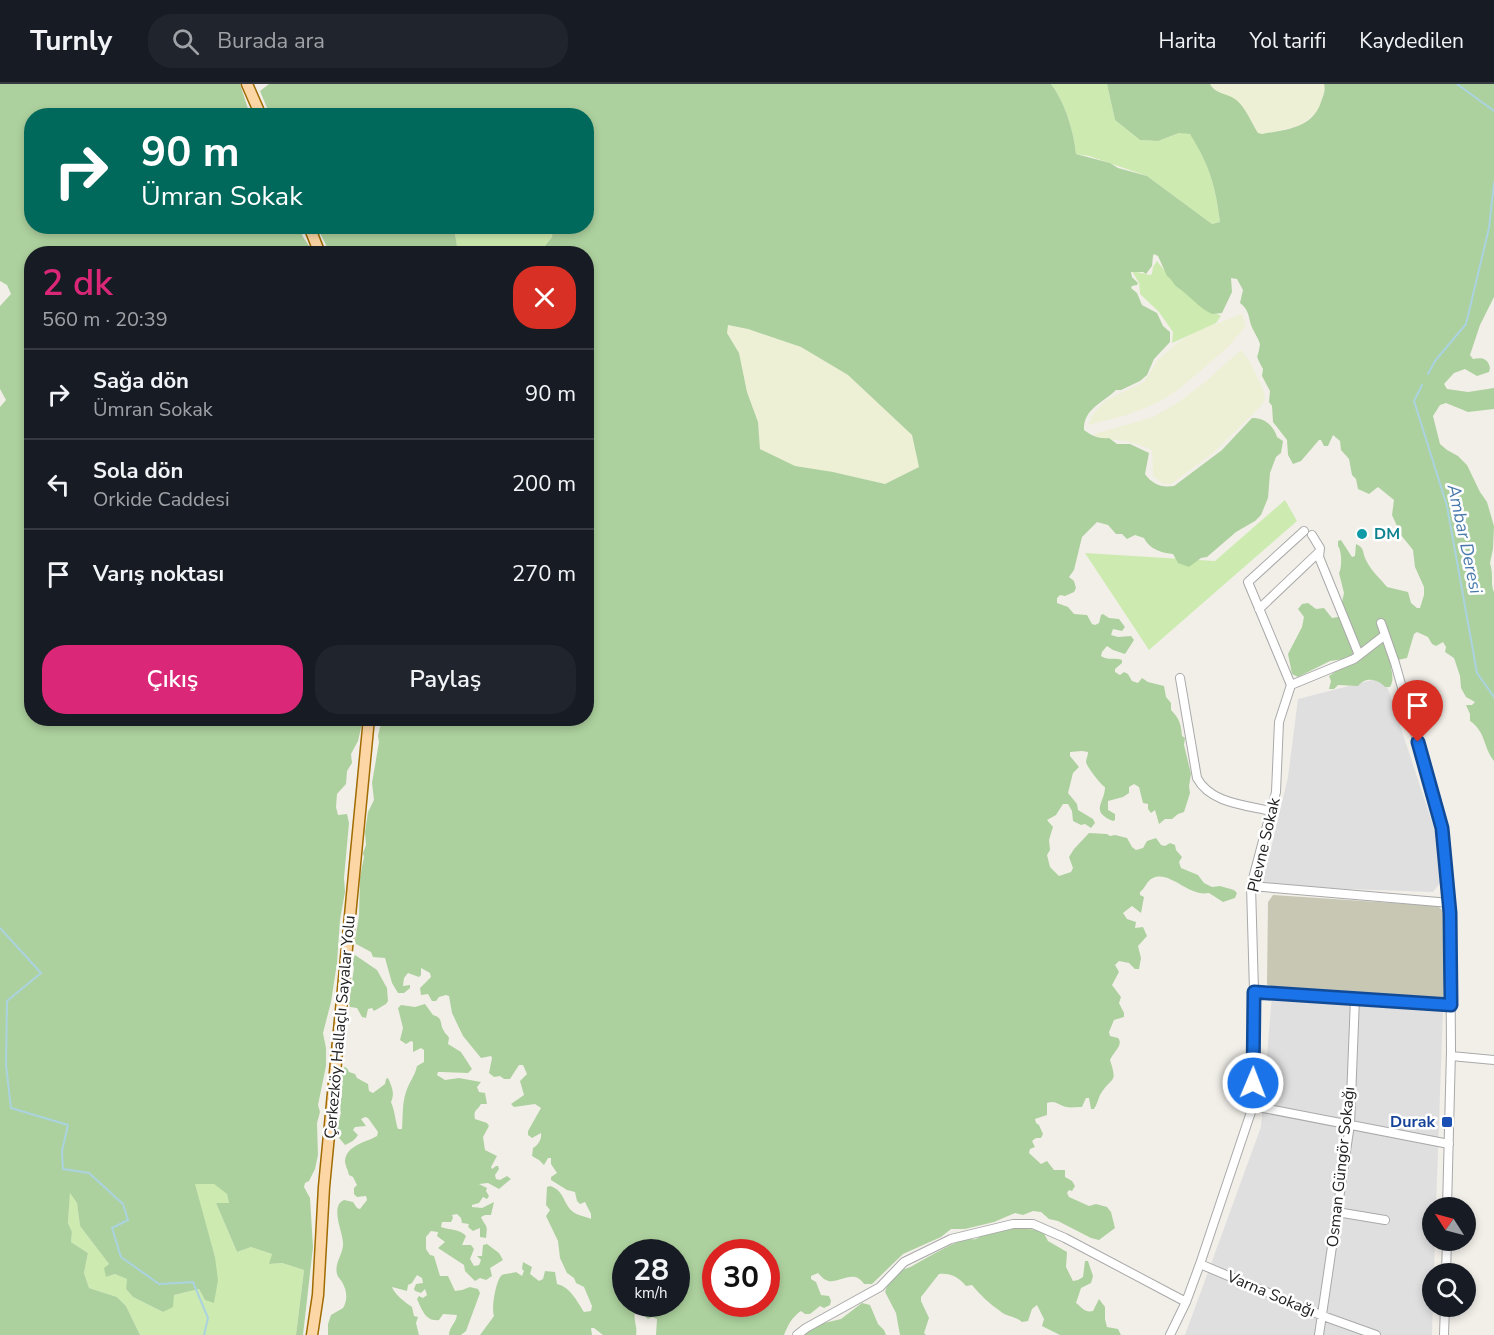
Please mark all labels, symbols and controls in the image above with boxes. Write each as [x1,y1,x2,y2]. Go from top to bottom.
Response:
search box [148,14,568,68]
text: Turnly [30,22,112,60]
icon: search [169,25,202,58]
text: Burada ara [217,26,325,56]
text: Harita [1158,27,1216,55]
text: Yol tarifi [1249,27,1326,55]
text: Kaydedilen [1359,27,1464,55]
text: 90 m [141,124,240,181]
icon: right [42,132,120,210]
text: Ümran Sokak [141,178,303,215]
text: 2 dk [42,259,113,308]
button: close [513,266,576,329]
text: 560 m · 20:39 [42,306,168,333]
text: Sağa dön [93,366,189,396]
icon: right [42,378,75,411]
text: 90 m [525,379,576,409]
text: Ümran Sokak [93,396,213,423]
text: Sola dön [93,456,183,486]
icon: left [42,468,75,501]
text: 200 m [512,469,576,499]
water label: Ambar Deresi [1441,481,1488,597]
text: Orkide Caddesi [93,486,230,513]
place label: DM [1374,523,1400,545]
marker: DM [1355,527,1369,541]
icon: arrive [42,558,75,591]
text: Varış noktası [93,559,224,589]
text: 270 m [512,559,576,589]
button: Çıkış [42,645,303,714]
button: Paylaş [315,645,576,714]
pin [1392,680,1443,742]
icon: arrive [1401,689,1434,722]
street label: Plevne Sokak [1242,795,1286,894]
street label: Çerkezköy Hallaçlı Sayalar Yolu [319,914,361,1140]
position arrow [1221,1051,1285,1115]
street label: Osman Güngör Sokağı [1322,1086,1360,1248]
place label: Durak [1390,1111,1435,1133]
marker: Durak [1440,1115,1454,1129]
north arrow [1422,1197,1476,1251]
map controls [1422,1197,1476,1317]
speed limit sign: 30 [702,1239,780,1317]
text: 28 [633,1250,669,1291]
button: search [1422,1263,1476,1317]
street label: Varna Sokağı [1222,1265,1319,1323]
text: km/h [634,1283,668,1303]

